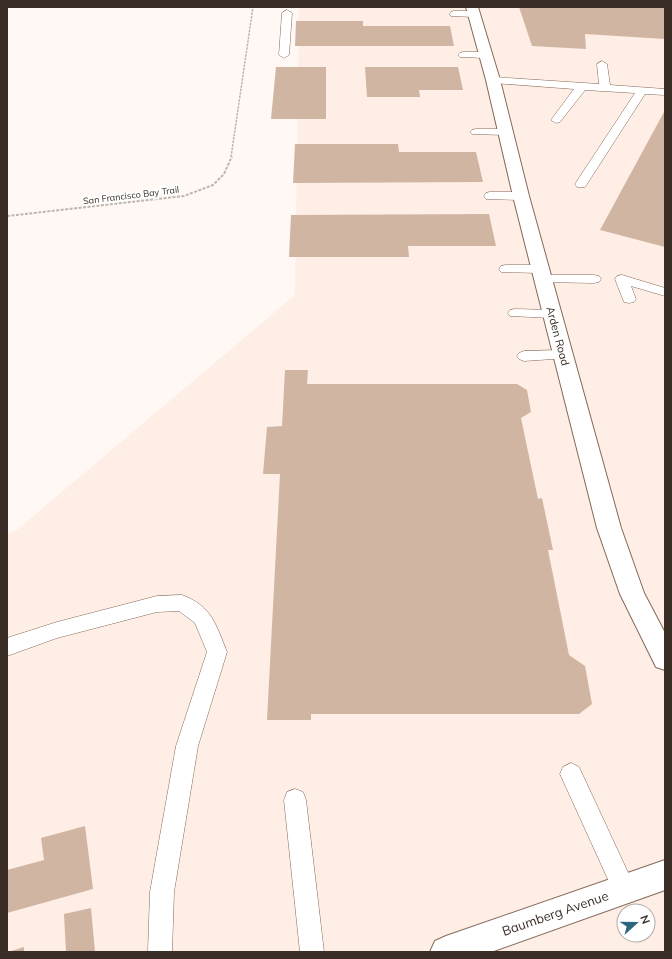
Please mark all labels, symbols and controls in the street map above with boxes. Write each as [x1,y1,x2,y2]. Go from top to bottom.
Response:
street label: San Francisco Bay Trail [82,184,180,207]
street label: Arden Road [543,305,573,367]
street label: Baumberg Avenue [500,887,610,939]
north arrow [616,903,656,943]
text: N [637,913,653,926]

